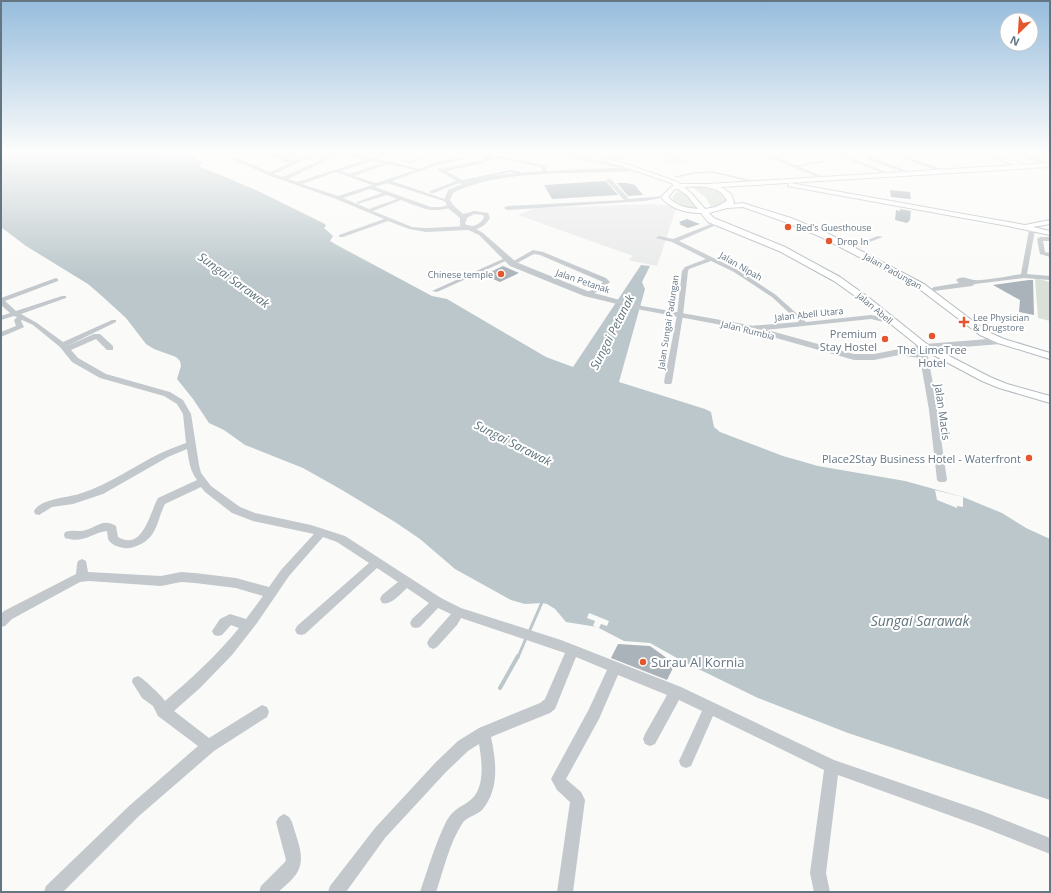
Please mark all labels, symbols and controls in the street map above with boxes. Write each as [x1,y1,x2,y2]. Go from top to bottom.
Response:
north arrow [999,12,1039,52]
text: N [1007,33,1022,50]
place label: Bed's Guesthouse [796,221,871,234]
marker: Bed's Guesthouse [783,222,793,232]
place label: Drop In [837,235,869,248]
marker: Drop In [824,236,834,246]
water label: Sungai Sarawak [195,248,274,312]
street label: Jalan Nipah [716,248,765,284]
street label: Jalan Padungan [861,249,925,292]
street label: Jalan Petanak [553,265,612,296]
place label: Chinese temple [428,268,493,281]
marker: Chinese temple [496,269,506,279]
street label: Jalan Sungai Padungan [654,274,682,371]
street label: Jalan Abell [853,288,896,327]
water label: Sungai Petanak [586,291,639,372]
street label: Jalan Abell Utara [773,304,844,324]
place label: Lee Physician & Drugstore [973,311,1029,334]
marker: Lee Physician & Drugstore [958,316,970,328]
street label: Jalan Rumbia [719,317,776,343]
place label: Premium Stay Hostel [820,326,877,354]
marker: The LimeTree Hotel [927,331,937,341]
marker: Premium Stay Hostel [880,334,890,344]
place label: The LimeTree Hotel [897,342,967,370]
street label: Jalan Macis [931,382,954,441]
water label: Sungai Sarawak [471,416,556,470]
place label: Place2Stay Business Hotel - Waterfront [822,451,1021,466]
marker: Place2Stay Business Hotel - Waterfront [1024,453,1034,463]
water label: Sungai Sarawak [871,611,971,630]
place label: Surau Al Kornia [651,653,744,671]
marker: Surau Al Kornia [638,657,648,667]

